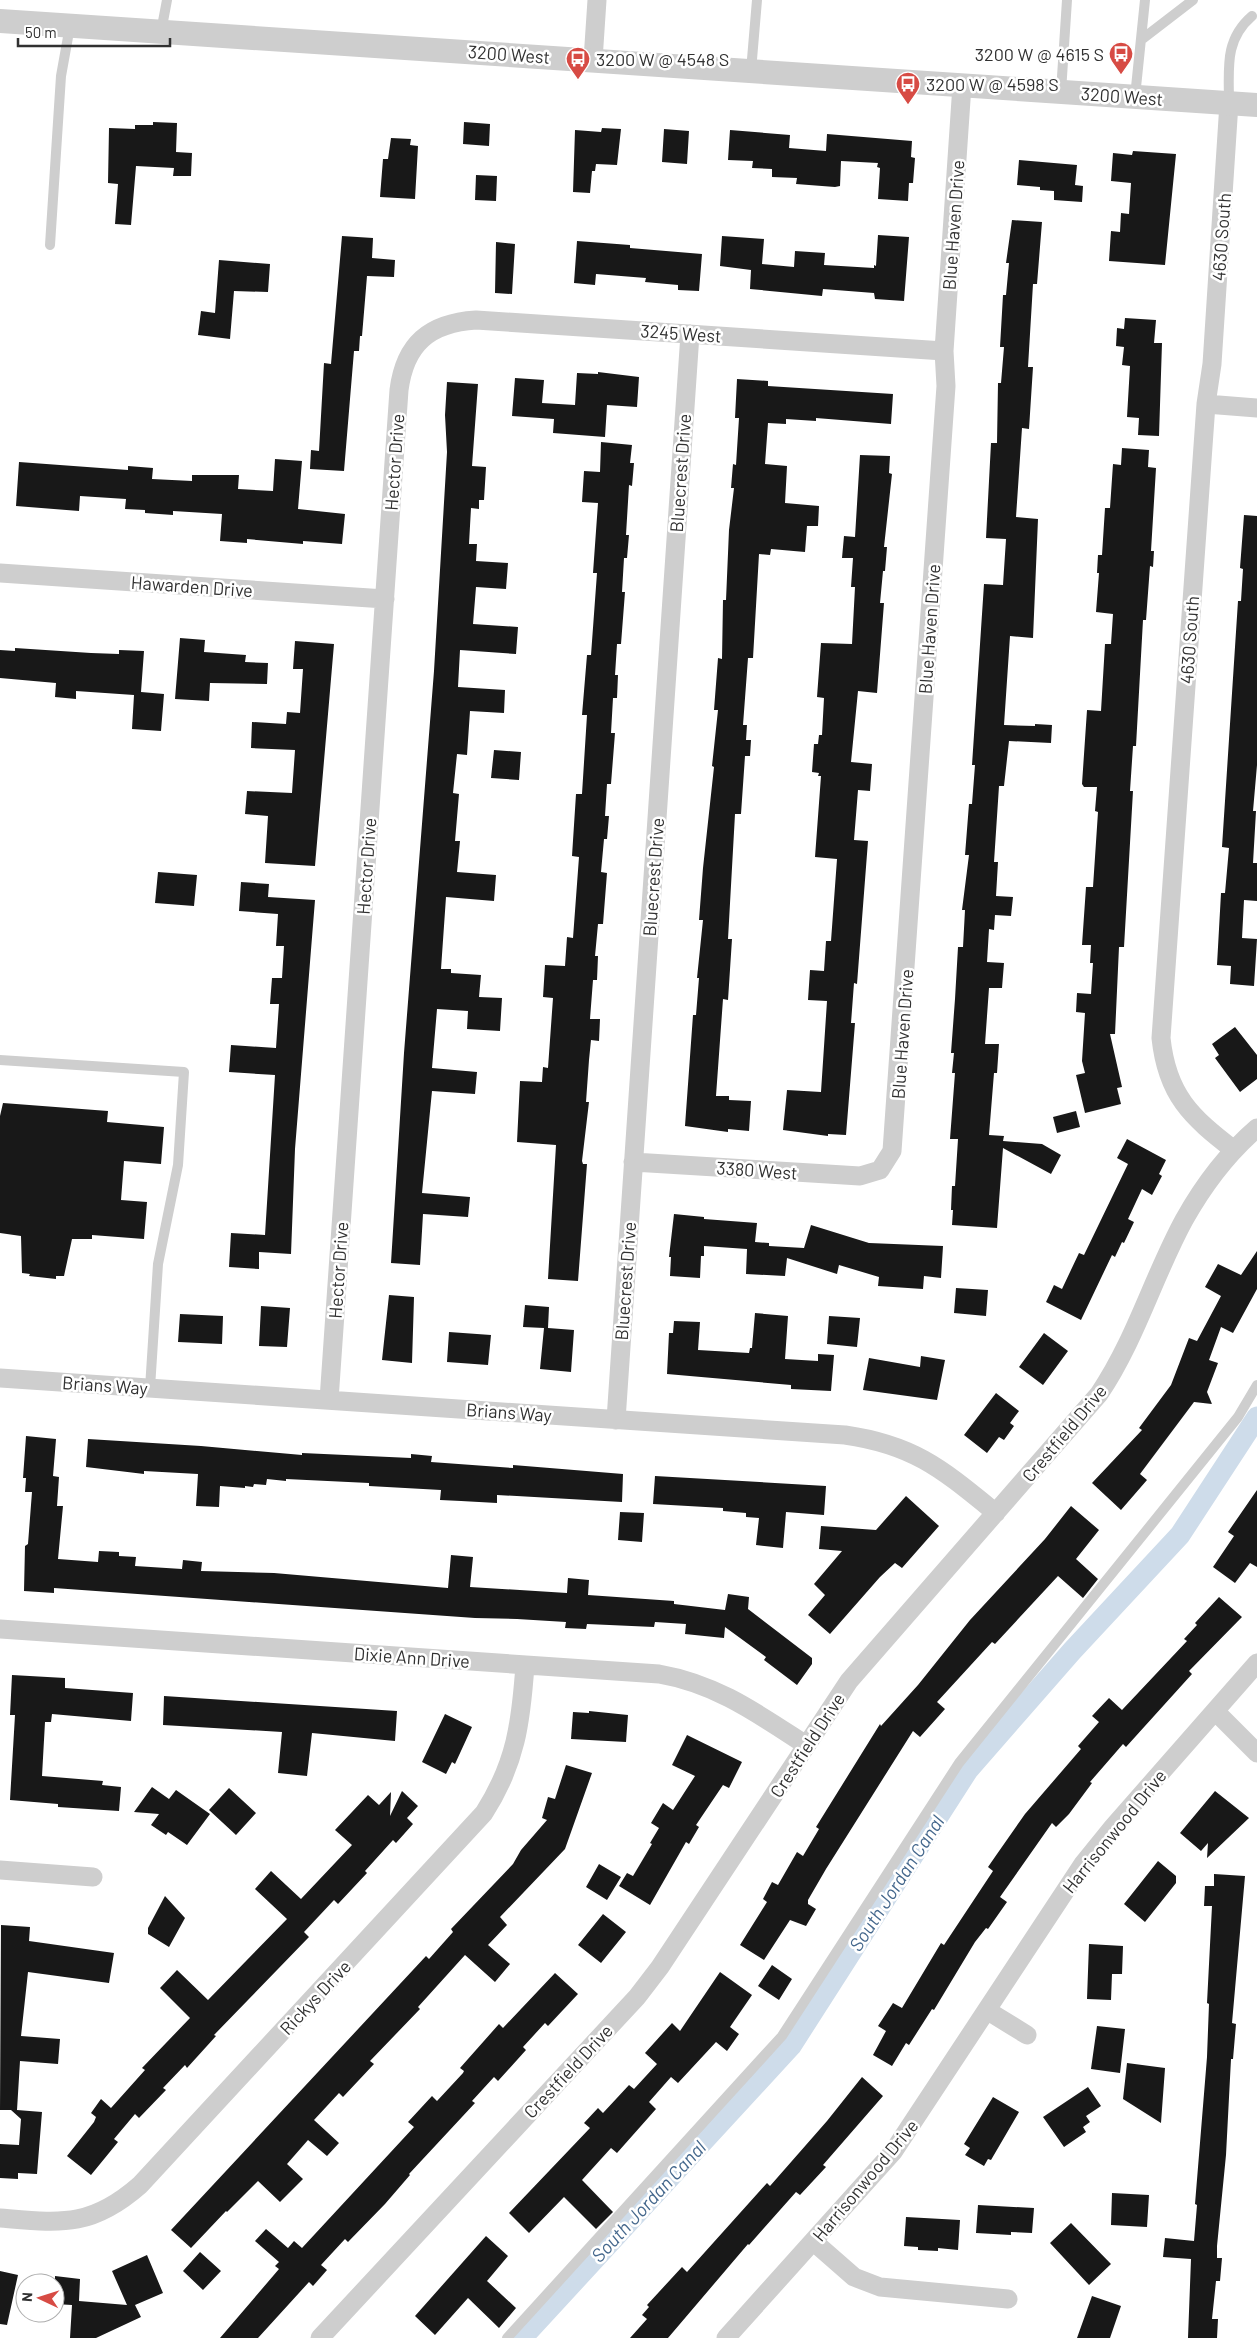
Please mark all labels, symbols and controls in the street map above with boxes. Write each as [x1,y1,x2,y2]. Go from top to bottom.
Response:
scale bar [18,15,170,47]
text: 50 m [25,23,57,41]
street label: 3200 West [467,40,551,68]
bus stop icon: 3200 W @ 4615 S [1108,41,1134,75]
place label: 3200 W @ 4615 S [975,43,1104,65]
bus stop icon: 3200 W @ 4548 S [565,46,591,80]
place label: 3200 W @ 4548 S [596,48,729,70]
bus stop icon: 3200 W @ 4598 S [895,71,921,105]
place label: 3200 W @ 4598 S [926,73,1059,95]
street label: 3200 West [1080,82,1164,110]
street label: Blue Haven Drive [937,159,969,291]
street label: 4630 South [1207,192,1235,282]
street label: 3245 West [640,319,722,347]
street label: Hector Drive [380,413,408,511]
street label: Bluecrest Drive [665,413,695,533]
street label: Blue Haven Drive [913,563,945,695]
street label: Hawarden Drive [130,571,254,601]
street label: 4630 South [1175,595,1203,685]
street label: Hector Drive [352,817,380,915]
street label: Bluecrest Drive [638,817,668,937]
street label: Blue Haven Drive [886,968,918,1100]
street label: 3380 West [716,1156,798,1184]
street label: Hector Drive [324,1221,352,1319]
street label: Bluecrest Drive [610,1221,640,1341]
street label: Brians Way [61,1371,149,1399]
street label: Crestfield Drive [1017,1380,1111,1486]
street label: Brians Way [465,1398,553,1426]
street label: Dixie Ann Drive [353,1642,471,1672]
street label: Crestfield Drive [765,1689,849,1801]
street label: Harrisonwood Drive [1057,1765,1171,1897]
water label: South Jordan Canal [844,1810,949,1955]
street label: Rickys Drive [275,1955,355,2039]
street label: Crestfield Drive [519,2020,617,2122]
street label: Harrisonwood Drive [808,2115,922,2245]
water label: South Jordan Canal [586,2135,711,2266]
north arrow [15,2273,65,2323]
text: N [18,2292,35,2302]

